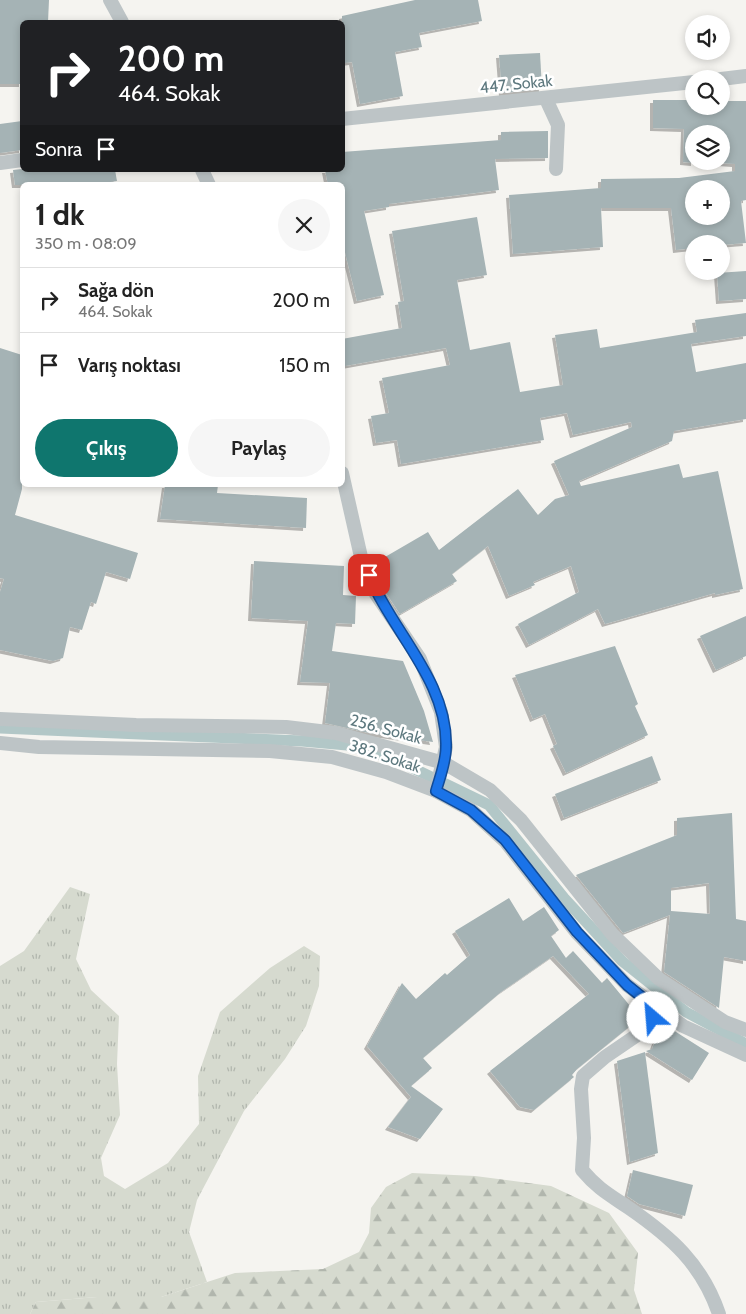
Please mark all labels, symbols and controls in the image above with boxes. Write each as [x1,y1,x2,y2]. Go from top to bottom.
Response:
map controls [685,15,730,280]
button: sound [685,15,730,60]
text: 200 m [118,37,224,80]
icon: right [35,40,100,105]
button: search [685,70,730,115]
street label: 447. Sokak [479,71,554,97]
text: 464. Sokak [118,80,220,107]
button: layers [685,125,730,170]
icon: arrive [92,135,120,163]
text: Sonra [35,138,82,161]
button: + [685,180,730,225]
text: 1 dk [35,196,85,233]
button: close [278,199,330,251]
text: 350 m · 08:09 [35,234,137,253]
button: − [685,235,730,280]
text: Sağa dön [78,279,154,302]
icon: right [35,286,63,314]
text: 200 m [273,289,330,312]
text: 464. Sokak [78,302,152,321]
icon: arrive [35,351,63,379]
text: Varış noktası [78,354,181,377]
text: 150 m [279,354,330,377]
button: Çıkış [35,419,178,477]
button: Paylaş [188,419,330,477]
pin [348,554,390,596]
icon: arrive [355,561,383,589]
street label: 256. Sokak [348,710,425,748]
street label: 382. Sokak [347,736,424,777]
position arrow [626,991,678,1043]

